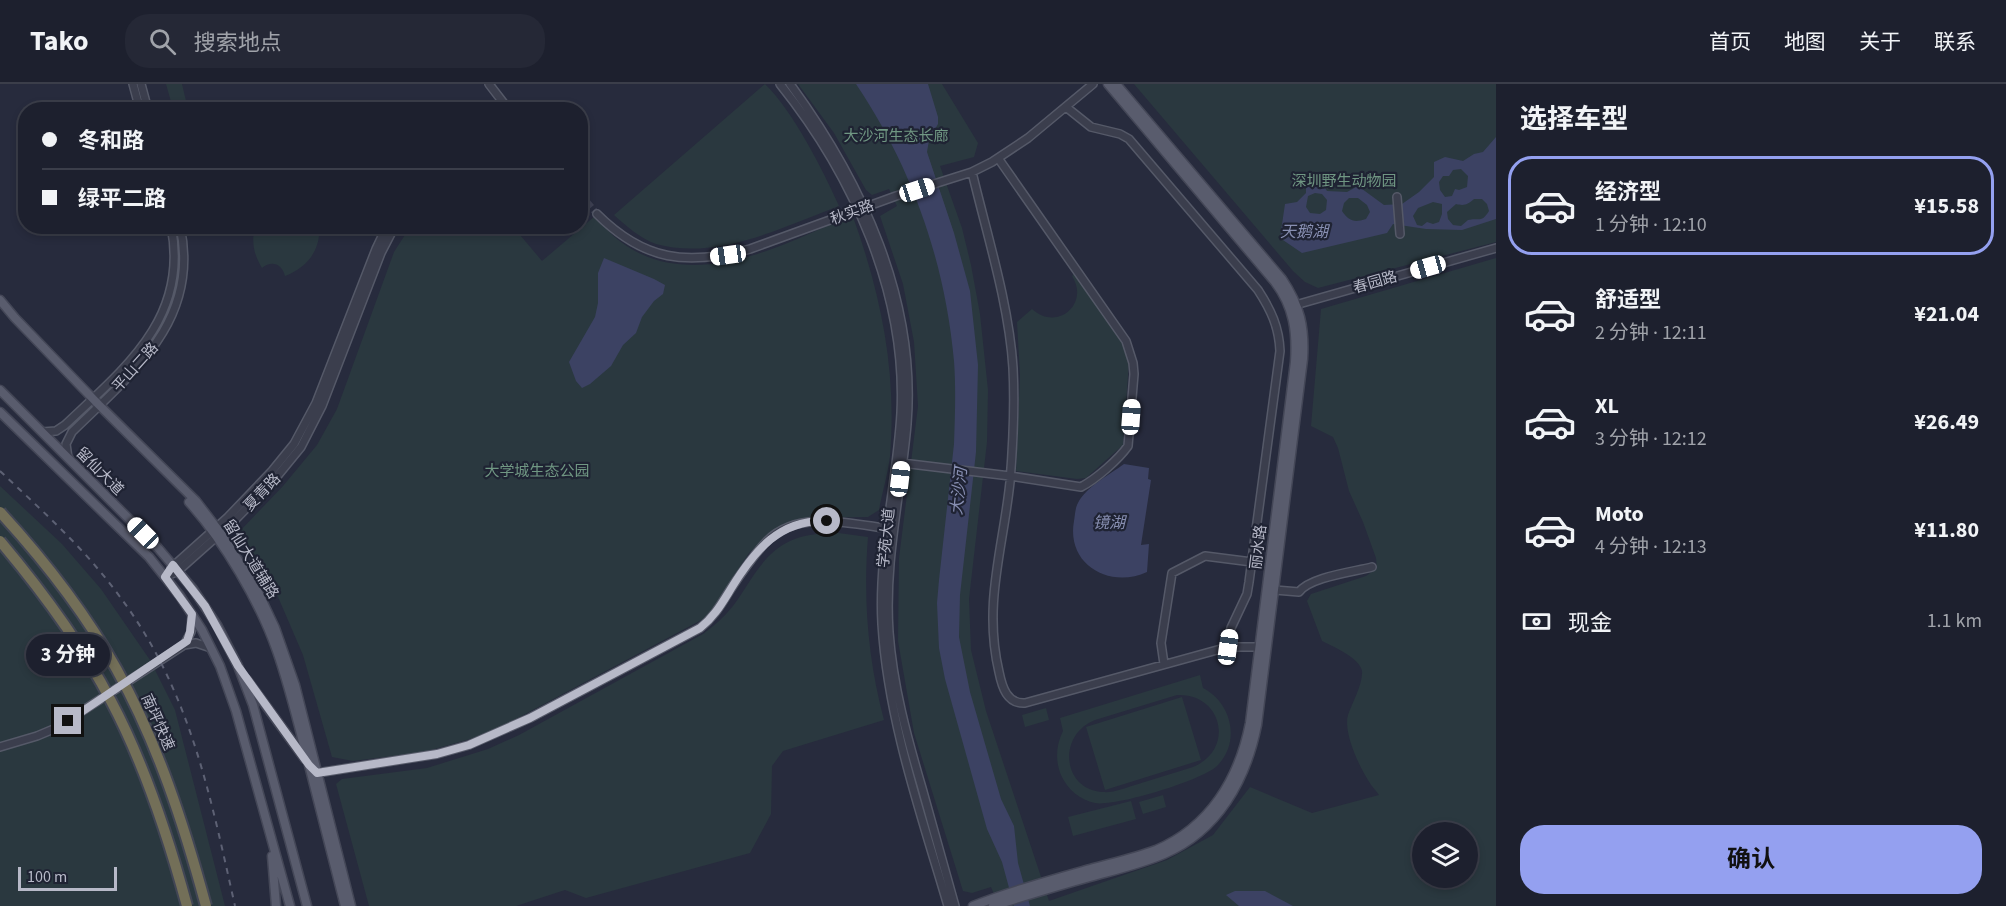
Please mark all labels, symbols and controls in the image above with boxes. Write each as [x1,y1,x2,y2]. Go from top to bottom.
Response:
search box [125,14,545,68]
text: Tako [30,21,89,61]
icon: search [146,25,179,58]
text: 搜索地点 [194,27,282,59]
text: 首页 [1709,27,1751,57]
text: 地图 [1784,27,1826,57]
text: 关于 [1859,27,1901,57]
text: 联系 [1934,27,1976,57]
text: 选择车型 [1520,100,1628,139]
text: 冬和路 [78,125,144,157]
park label: 大沙河生态长廊 [843,126,949,147]
park label: 深圳野生动物园 [1291,171,1397,192]
car [897,176,937,204]
text: 经济型 [1595,176,1661,208]
icon: car [1523,179,1577,233]
text: 绿平二路 [78,183,166,215]
text: ¥15.58 [1914,190,1979,222]
street label: 秋实路 [827,195,877,230]
text: 1 分钟 · 12:10 [1595,211,1707,239]
water label: 天鹅湖 [1280,221,1331,243]
car [709,244,747,266]
car [1408,253,1448,281]
street label: 春园路 [1351,266,1400,299]
text: 舒适型 [1595,284,1661,316]
icon: car [1523,287,1577,341]
text: ¥21.04 [1914,298,1979,330]
text: 2 分钟 · 12:11 [1595,319,1707,347]
street label: 平山二路 [107,338,163,397]
text: XL [1595,390,1619,422]
icon: car [1523,395,1577,449]
car [1121,398,1141,436]
text: ¥26.49 [1914,406,1979,438]
text: 3 分钟 · 12:12 [1595,425,1707,453]
street label: 留仙大道 [71,443,128,500]
car [889,460,911,498]
park label: 大学城生态公园 [484,461,590,482]
water label: 大沙河 [946,463,973,516]
street label: 夏青路 [239,469,286,516]
text: Moto [1595,498,1644,530]
icon: car [1523,503,1577,557]
route start [813,507,840,534]
street label: 学苑大道 [873,507,900,569]
water label: 镜湖 [1093,512,1128,534]
car [124,514,162,552]
text: ¥11.80 [1914,514,1979,546]
street label: 留仙大道辅路 [218,516,283,603]
street label: 丽水路 [1245,523,1272,571]
text: 4 分钟 · 12:13 [1595,533,1707,561]
icon: cash [1520,605,1553,638]
text: 现金 [1568,607,1612,639]
text: 1.1 km [1927,607,1982,635]
car [1217,628,1239,666]
callout: 3 分钟 [26,634,110,676]
text: 3 分钟 [41,641,95,669]
street label: 南坪快速 [136,691,179,754]
route end [54,707,81,734]
map controls [1412,822,1478,888]
button: layers [1412,822,1478,888]
button: 确认 [1520,825,1982,894]
scale bar [18,864,117,892]
text: 100 m [27,866,67,888]

